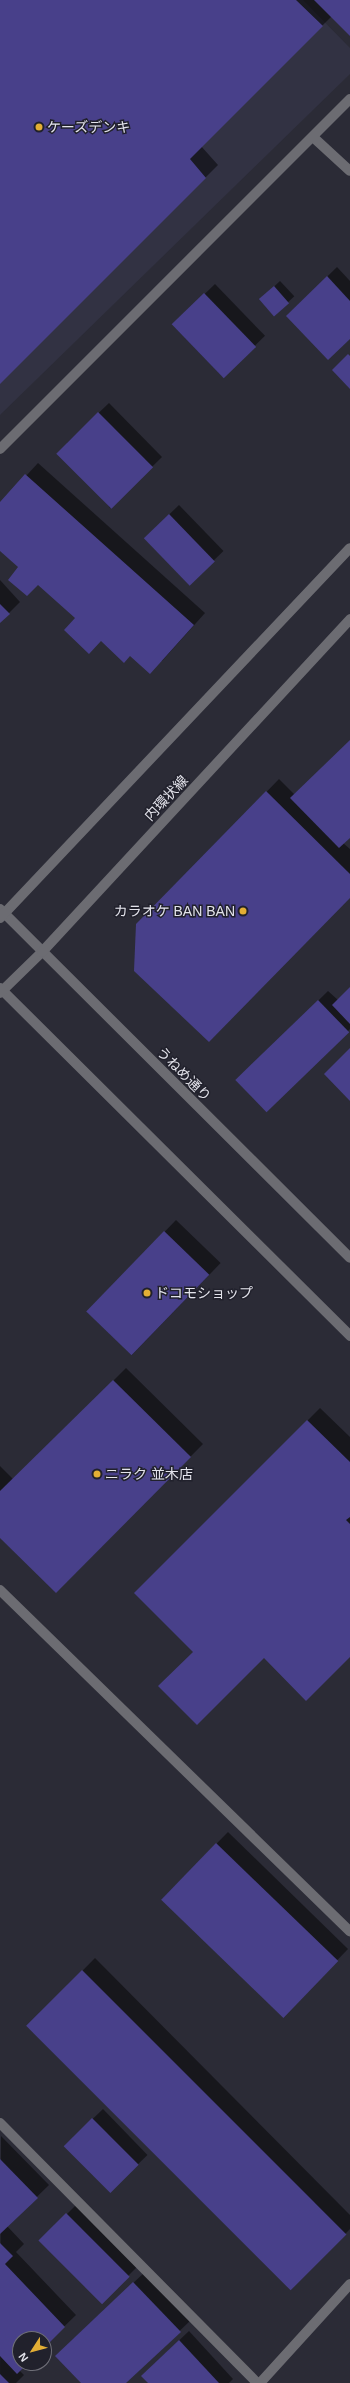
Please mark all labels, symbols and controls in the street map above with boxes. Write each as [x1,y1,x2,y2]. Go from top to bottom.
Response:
place label: ケーズデンキ [47,119,131,135]
marker: ケーズデンキ [34,122,44,132]
street label: 内環状線 [141,772,191,824]
place label: カラオケ BAN BAN [114,903,235,919]
marker: カラオケ BAN BAN [238,906,248,916]
street label: うねめ通り [153,1043,215,1105]
place label: ドコモショップ [155,1285,253,1301]
marker: ドコモショップ [142,1288,152,1298]
place label: ニラク 並木店 [105,1466,193,1482]
marker: ニラク 並木店 [92,1469,102,1479]
north arrow [12,2331,52,2371]
text: N [16,2351,30,2364]

